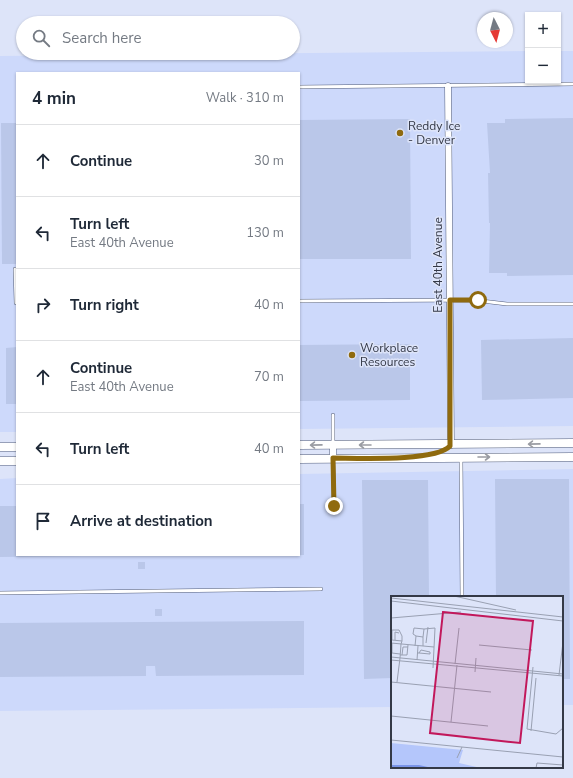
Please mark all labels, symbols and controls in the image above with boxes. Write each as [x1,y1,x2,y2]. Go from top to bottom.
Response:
north arrow [477,12,513,48]
map controls [525,12,561,84]
button: + [525,12,561,48]
search box [16,16,300,60]
icon: search [30,27,52,49]
text: Search here [62,28,142,48]
button: − [525,48,561,84]
text: 4 min [32,87,76,110]
text: Walk · 310 m [206,89,284,107]
place label: Reddy Ice - Denver [408,118,460,148]
marker: Reddy Ice - Denver [395,128,405,138]
icon: ahead [32,150,54,172]
text: Continue [70,151,132,171]
text: 30 m [254,152,284,170]
text: Turn left [70,214,129,234]
street label: East 40th Avenue [430,217,446,313]
icon: left [32,222,54,244]
text: 130 m [246,224,284,242]
text: East 40th Avenue [70,234,174,252]
route start [469,291,487,309]
icon: right [32,294,54,316]
text: Turn right [70,295,139,315]
text: 40 m [254,296,284,314]
place label: Workplace Resources [360,340,418,370]
marker: Workplace Resources [347,350,357,360]
text: Continue [70,358,132,378]
icon: ahead [32,366,54,388]
text: 70 m [254,368,284,386]
text: East 40th Avenue [70,378,174,396]
icon: left [32,438,54,460]
text: Turn left [70,439,129,459]
text: 40 m [254,440,284,458]
one-way arrow [528,440,541,448]
one-way arrow [310,441,323,449]
one-way arrow [359,441,372,449]
one-way arrow [477,453,490,461]
route end [325,497,343,515]
icon: arrive [32,510,54,532]
text: Arrive at destination [70,511,213,531]
inset map [391,596,563,768]

